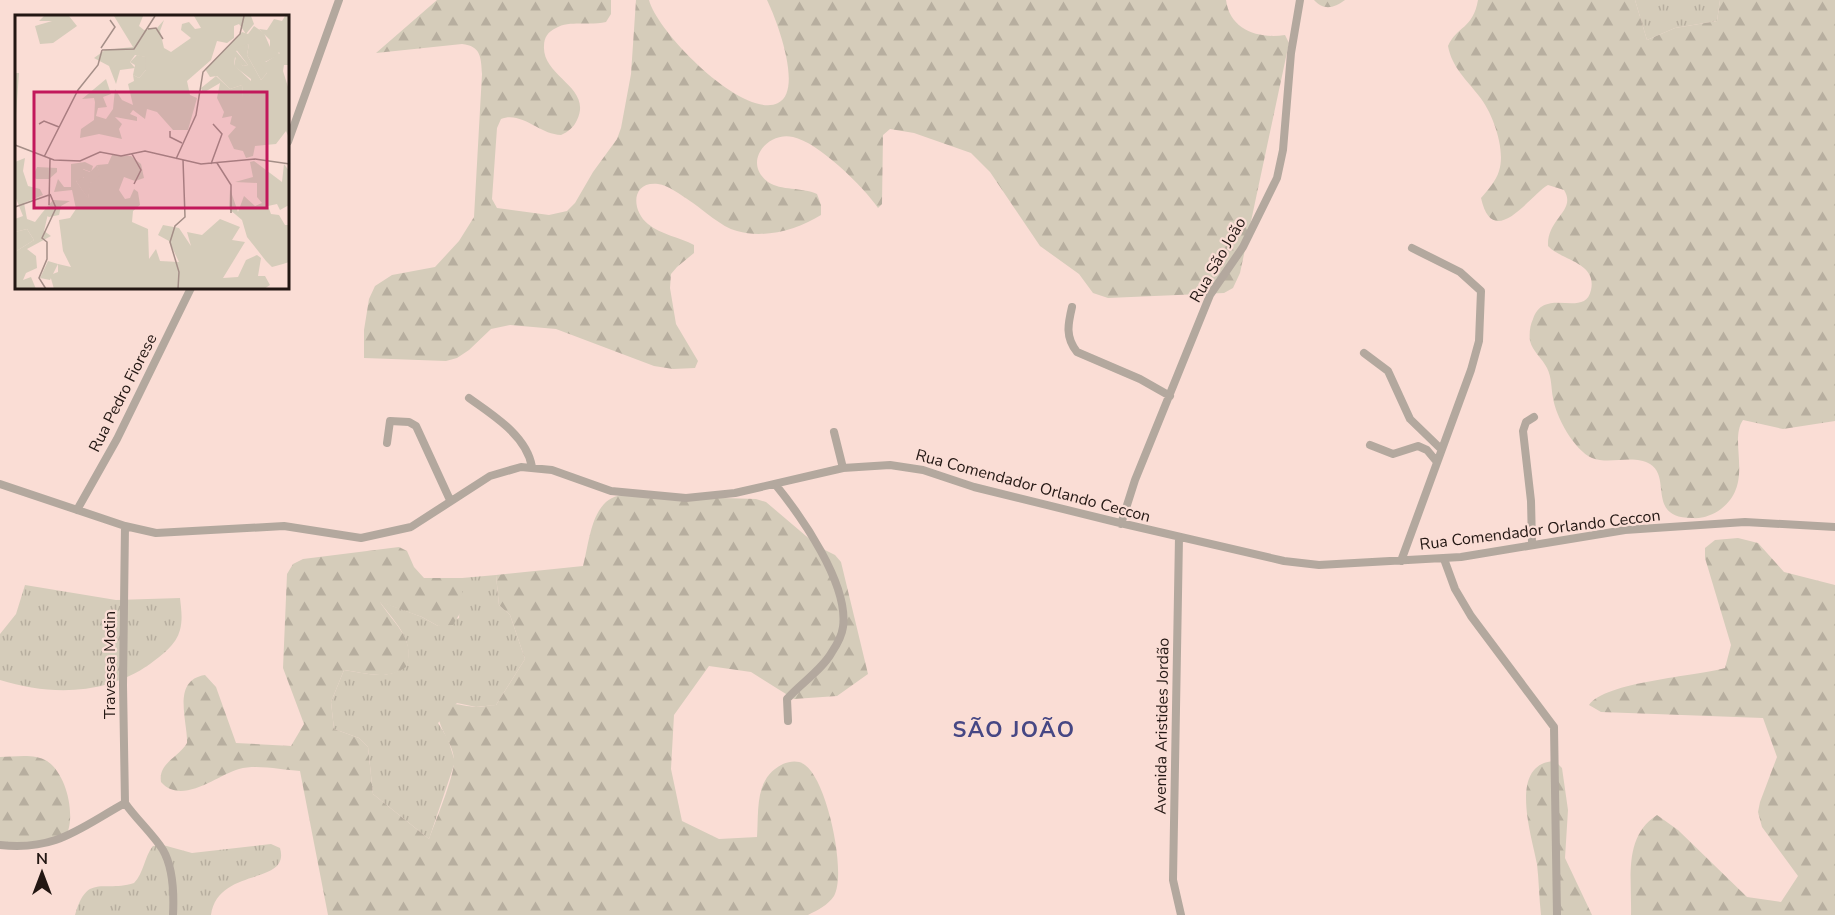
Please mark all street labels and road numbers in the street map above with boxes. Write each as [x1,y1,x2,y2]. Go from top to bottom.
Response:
street label: Rua São João [1185,213,1251,307]
street label: Rua Pedro Fiorese [84,330,162,456]
street label: Rua Comendador Orlando Ceccon [913,444,1153,528]
street label: Rua Comendador Orlando Ceccon [1418,504,1662,556]
street label: Travessa Motin [99,611,121,719]
street label: Avenida Aristides Jordão [1149,637,1175,815]

